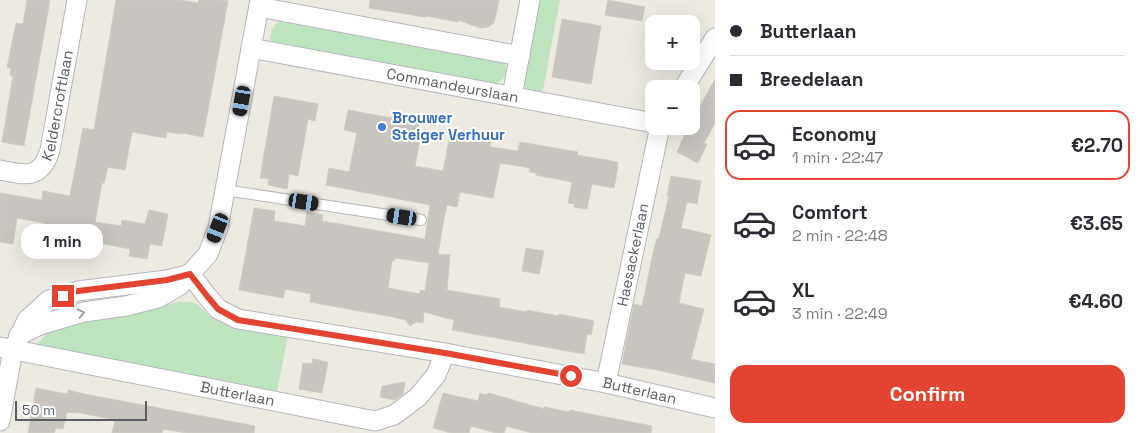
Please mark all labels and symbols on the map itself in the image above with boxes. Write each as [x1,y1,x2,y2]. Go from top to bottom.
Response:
street label: Keldercroftlaan [37,48,77,164]
street label: Commandeurslaan [385,63,520,107]
car [232,85,251,117]
place label: Brouwer Steiger Verhuur [392,108,505,144]
marker: Brouwer Steiger Verhuur [376,121,388,133]
car [288,192,319,212]
street label: Haesackerlaan [612,201,653,308]
car [386,207,417,227]
car [205,211,230,245]
callout: 1 min [22,224,104,258]
route end [52,285,74,307]
one-way arrow [77,308,86,319]
route start [560,365,582,387]
street label: Butterlaan [601,372,678,408]
street label: Butterlaan [199,377,276,410]
scale bar [15,398,148,421]

